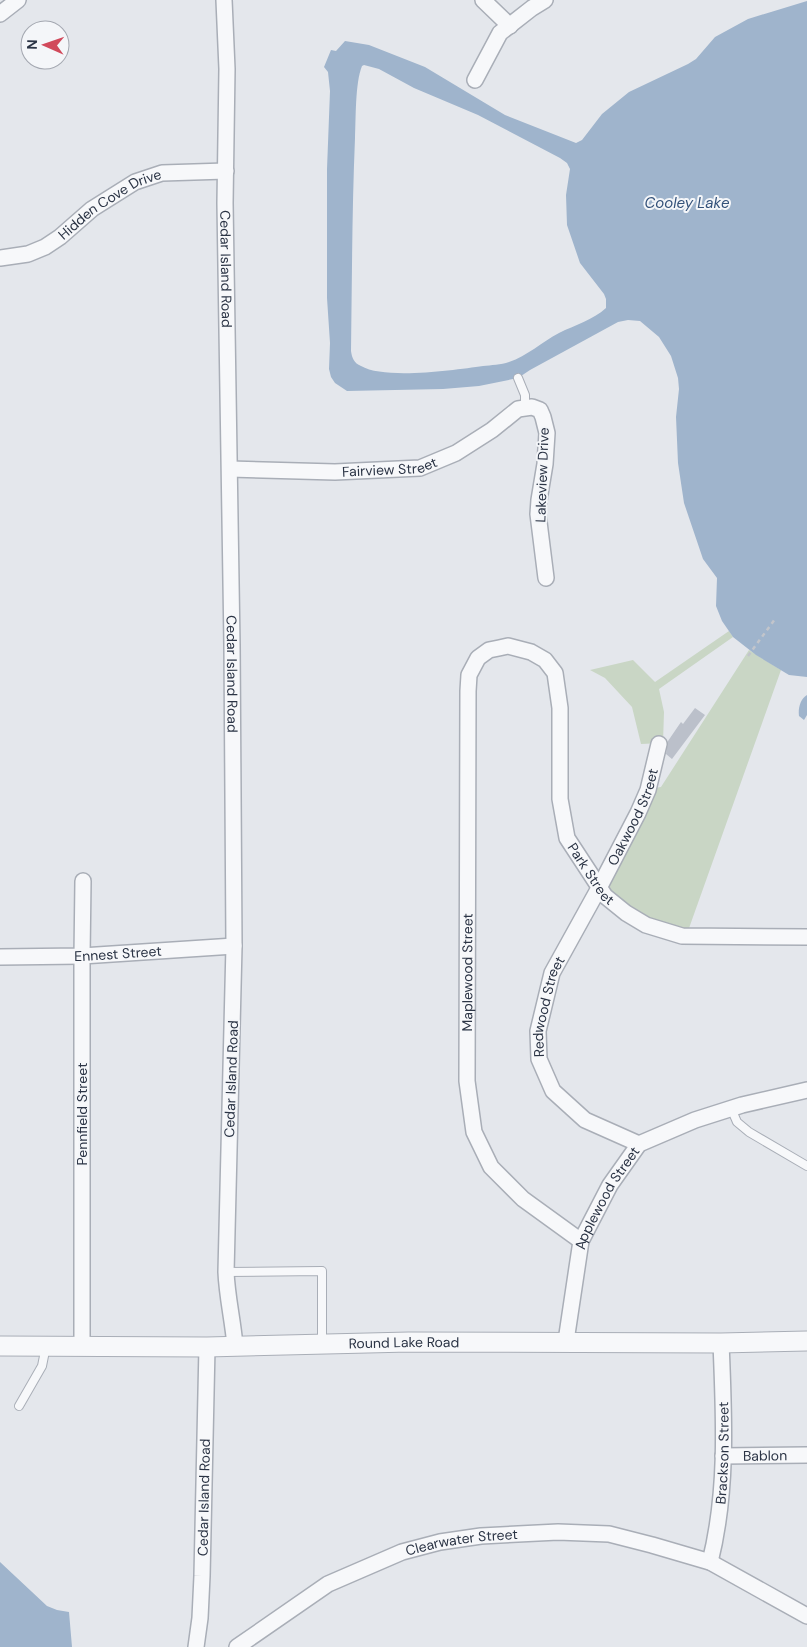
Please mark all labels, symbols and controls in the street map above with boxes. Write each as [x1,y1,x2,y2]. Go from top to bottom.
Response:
north arrow [20,20,70,70]
text: N [23,39,41,50]
street label: Hidden Cove Drive [54,165,164,244]
water label: Cooley Lake [645,193,730,213]
street label: Cedar Island Road [216,210,236,328]
street label: Lakeview Drive [531,427,553,523]
street label: Fairview Street [342,453,440,481]
street label: Cedar Island Road [223,615,242,733]
street label: Oakwood Street [603,767,662,869]
street label: Park Street [564,839,618,909]
street label: Maplewood Street [458,913,476,1031]
street label: Ennest Street [74,942,162,965]
street label: Redwood Street [529,953,569,1057]
street label: Cedar Island Road [220,1020,242,1138]
street label: Pennfield Street [73,1063,91,1165]
street label: Applewood Street [571,1143,643,1251]
street label: Round Lake Road [348,1333,459,1352]
street label: Brackson Street [711,1401,733,1505]
street label: Cedar Island Road [193,1438,214,1556]
street label: Bablon [743,1446,787,1465]
street label: Clearwater Street [403,1525,518,1560]

